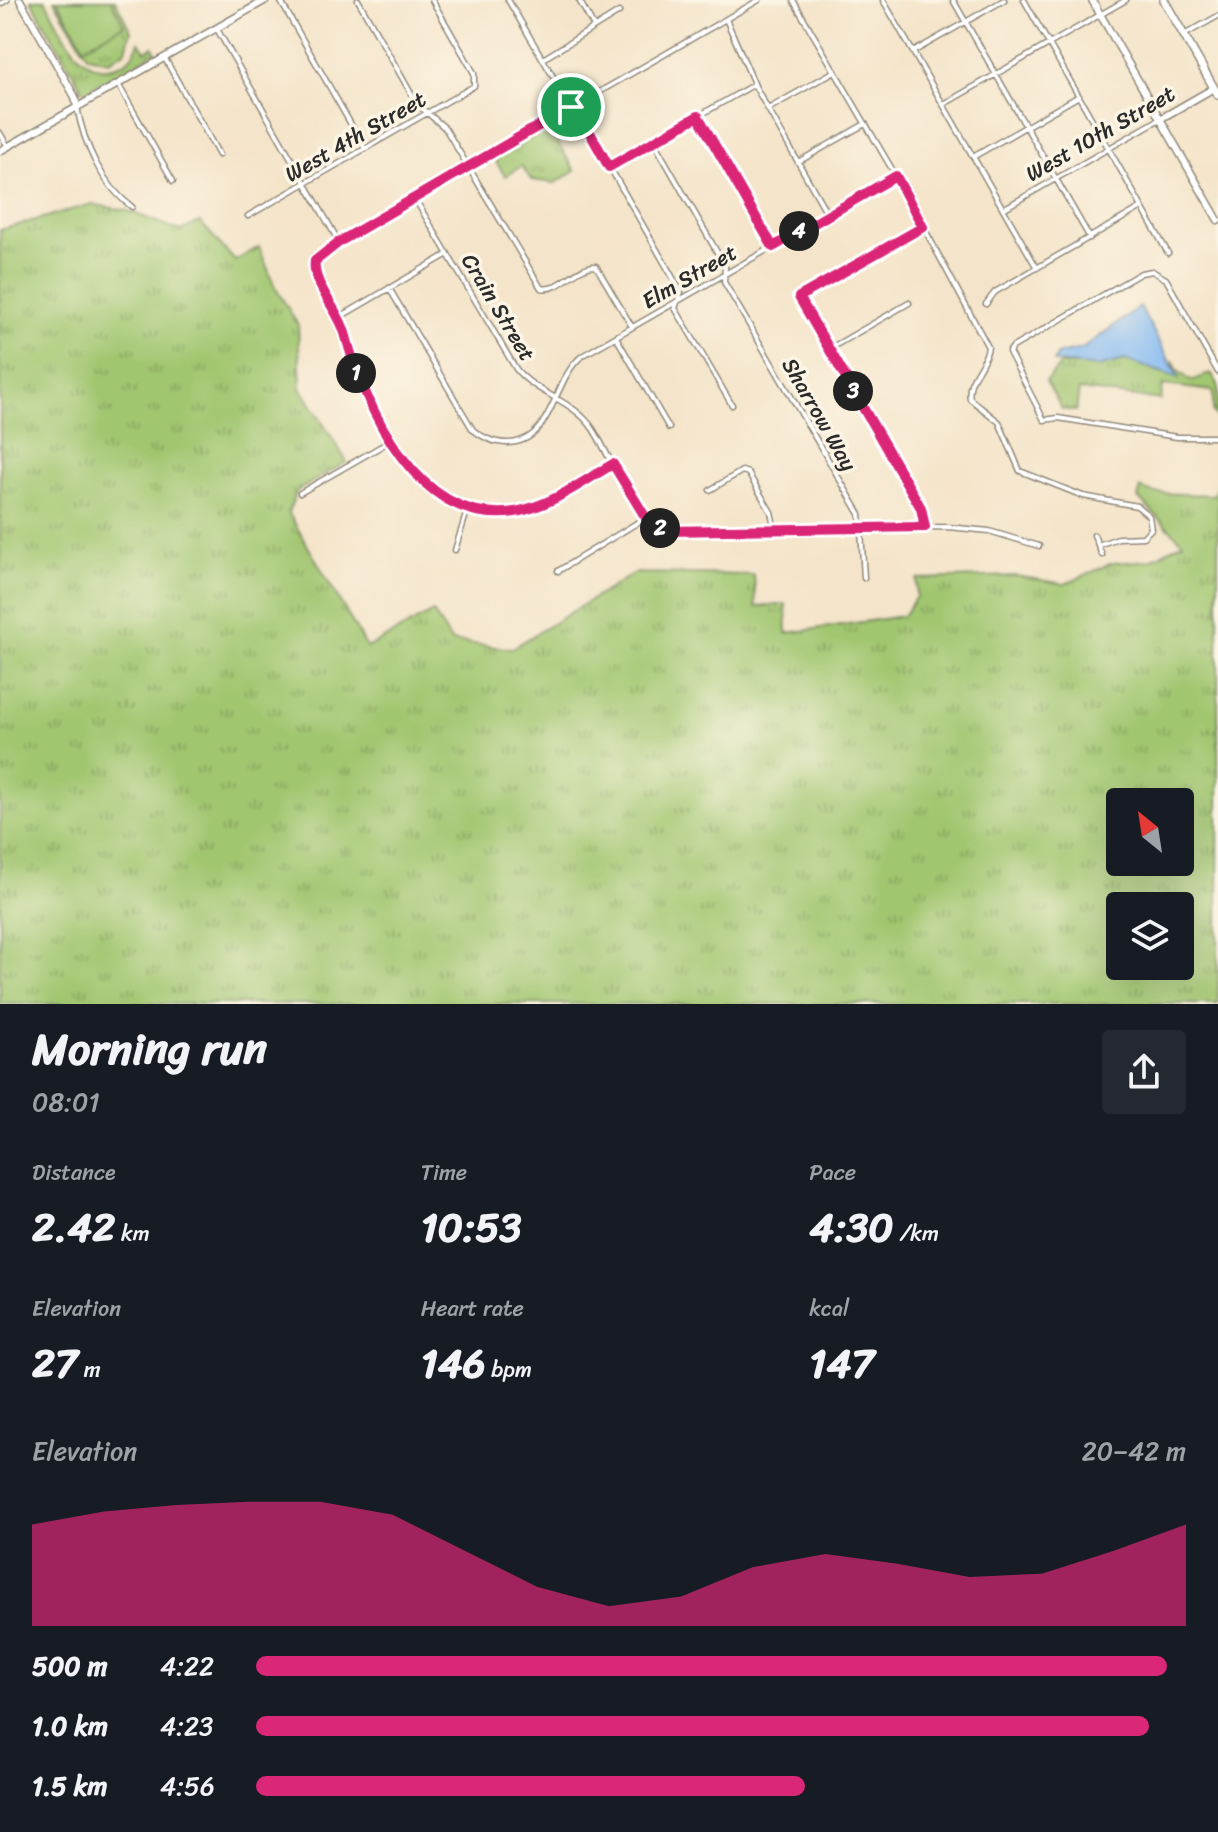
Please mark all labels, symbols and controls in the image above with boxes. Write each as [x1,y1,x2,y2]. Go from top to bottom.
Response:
pin [537,73,605,141]
street label: West 10th Street [1018,74,1183,192]
street label: West 4th Street [277,80,434,193]
icon: arrive [549,85,593,129]
pin: 4 [779,211,819,251]
text: 4 [792,211,806,250]
street label: Elm Street [634,233,745,320]
street label: Crain Street [451,245,547,369]
street label: Sharrow Way [771,350,868,479]
pin: 1 [336,353,376,393]
text: 1 [351,353,361,392]
pin: 3 [833,371,873,411]
text: 3 [847,371,859,410]
pin: 2 [640,508,680,548]
text: 2 [654,508,666,547]
north arrow [1106,788,1194,876]
map controls [1106,788,1194,980]
button: layers [1106,892,1194,980]
text: Morning run [32,1010,267,1088]
button: share [1102,1030,1186,1114]
text: 08:01 [32,1079,100,1125]
text: Distance [32,1153,116,1192]
text: Time [421,1153,467,1192]
text: Pace [809,1153,856,1192]
text: 2.42 [32,1192,115,1263]
text: 10:53 [421,1192,522,1263]
text: 4:30 [809,1192,894,1263]
text: km [115,1214,150,1253]
text: /km [894,1214,939,1253]
text: Elevation [32,1289,121,1328]
text: Heart rate [421,1289,524,1328]
text: kcal [809,1289,849,1328]
text: 27 [32,1328,78,1399]
text: 146 [421,1328,486,1399]
text: 147 [809,1328,874,1399]
text: m [78,1350,101,1389]
text: bpm [486,1350,532,1389]
text: Elevation [32,1428,137,1474]
text: 20–42 m [1082,1428,1186,1474]
text: 500 m [32,1643,107,1689]
text: 4:22 [160,1643,214,1689]
text: 1.0 km [32,1703,108,1749]
text: 4:23 [160,1703,213,1749]
text: 1.5 km [32,1763,107,1809]
text: 4:56 [160,1763,215,1809]

